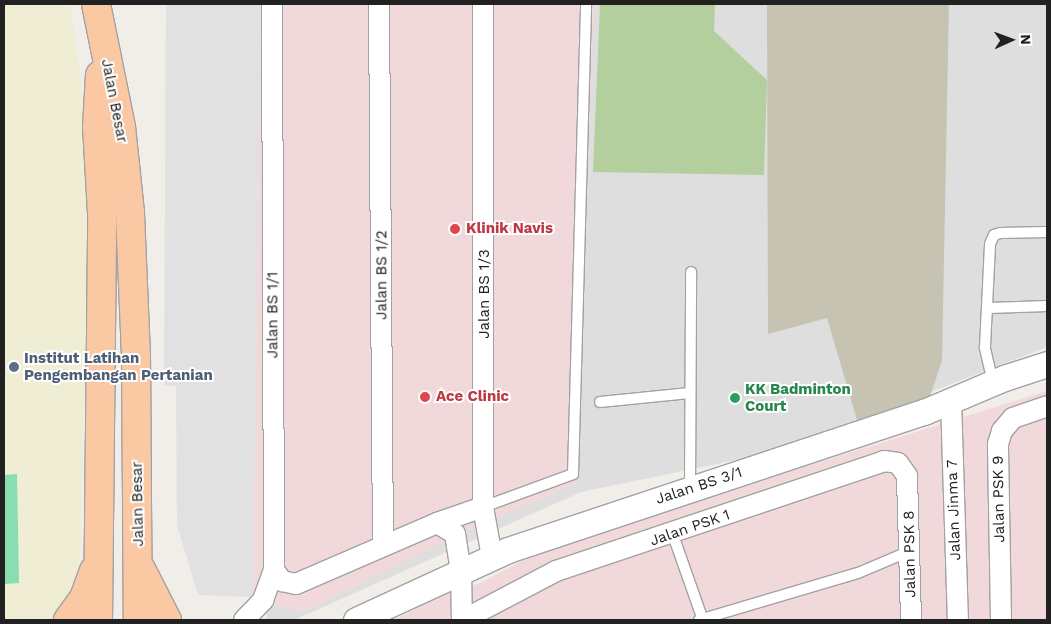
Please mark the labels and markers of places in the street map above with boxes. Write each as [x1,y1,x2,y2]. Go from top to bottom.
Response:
place label: Klinik Navis [466,220,553,238]
marker: Klinik Navis [448,222,462,236]
place label: Institut Latihan Pengembangan Pertanian [24,349,213,384]
marker: Institut Latihan Pengembangan Pertanian [8,361,20,373]
place label: KK Badminton Court [745,380,851,415]
place label: Ace Clinic [436,388,509,406]
marker: Ace Clinic [418,390,432,404]
marker: KK Badminton Court [729,392,741,404]

